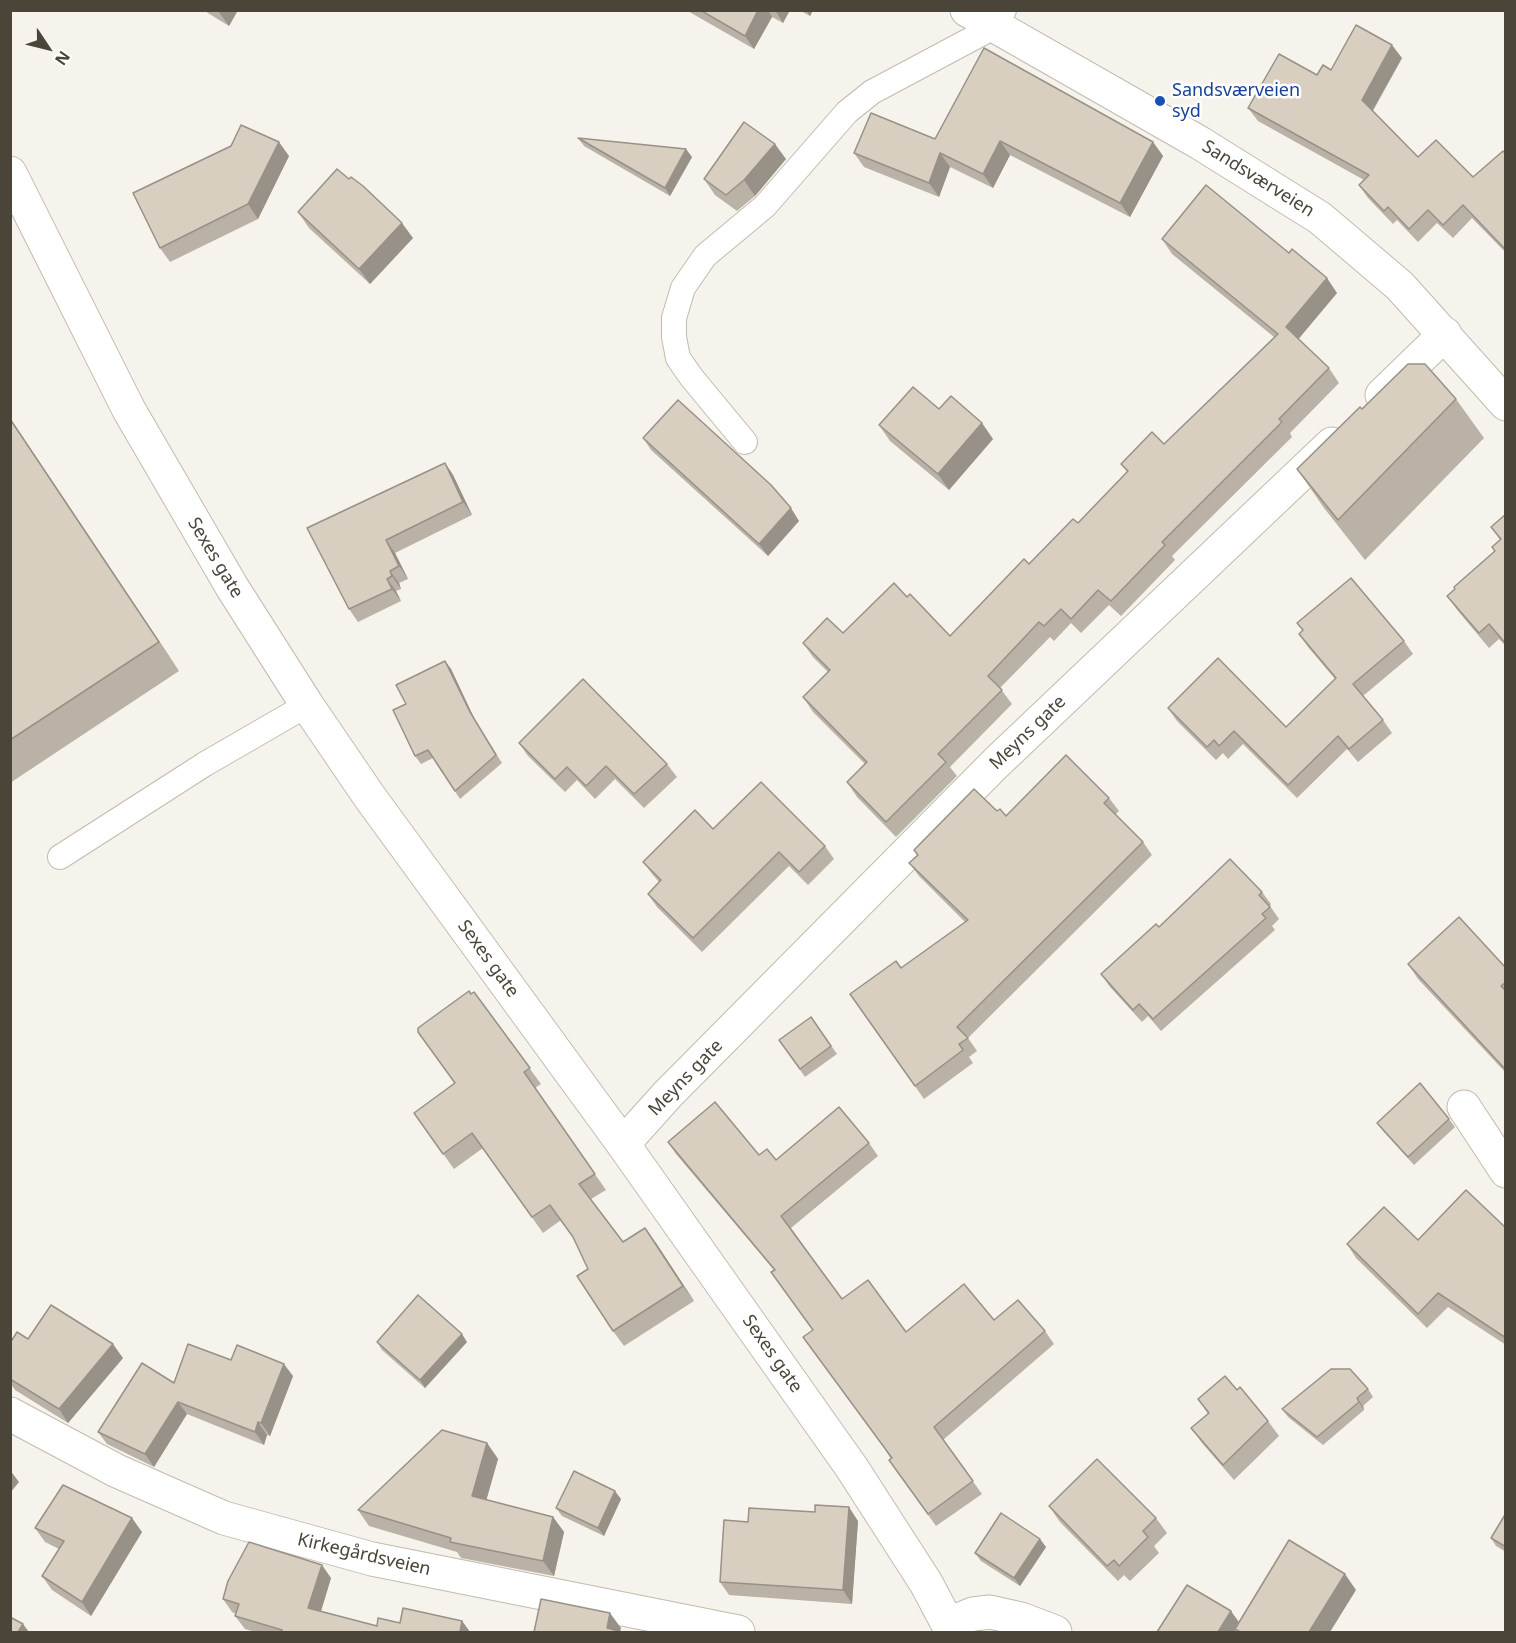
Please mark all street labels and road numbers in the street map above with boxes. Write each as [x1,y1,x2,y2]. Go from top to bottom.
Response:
street label: Sandsværveien [1198,136,1318,222]
street label: Sexes gate [183,514,247,602]
street label: Meyns gate [985,691,1071,775]
street label: Sexes gate [453,916,523,1002]
street label: Meyns gate [644,1035,728,1121]
street label: Sexes gate [737,1311,807,1397]
street label: Kirkegårdsveien [295,1529,433,1581]

